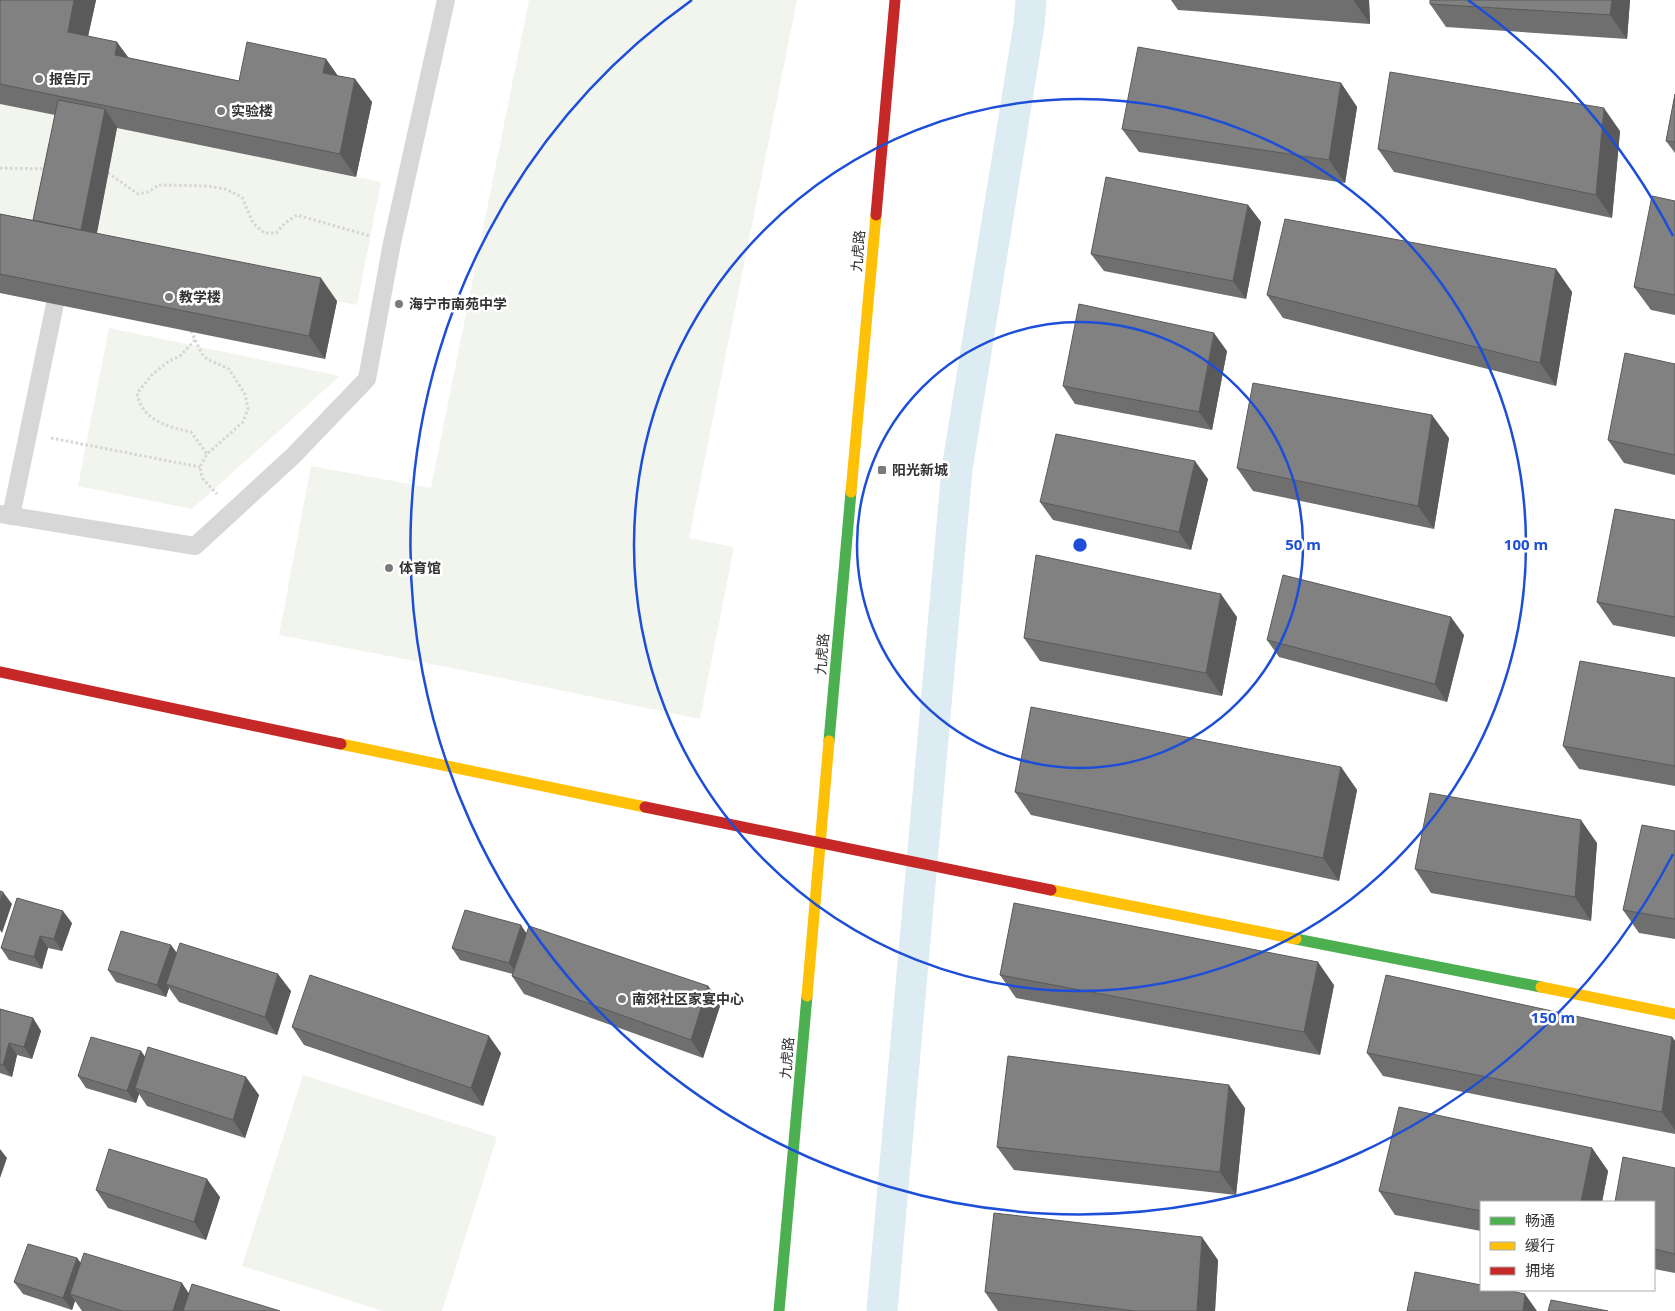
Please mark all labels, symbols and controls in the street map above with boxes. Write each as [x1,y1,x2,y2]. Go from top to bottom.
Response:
place label: 报告厅 [49,69,91,88]
marker: 报告厅 [33,73,45,85]
place label: 实验楼 [231,101,273,120]
marker: 实验楼 [215,105,227,117]
street label: 九虎路 [846,229,869,273]
place label: 教学楼 [179,287,221,306]
marker: 教学楼 [163,291,175,303]
place label: 海宁市南苑中学 [409,294,507,313]
marker: 海宁市南苑中学 [393,298,405,310]
place label: 阳光新城 [892,460,948,479]
marker: 阳光新城 [876,464,888,476]
text: 50 m [1285,534,1321,554]
text: 100 m [1504,534,1548,554]
centre of rings [1071,536,1089,554]
place label: 体育馆 [399,558,441,577]
marker: 体育馆 [383,562,395,574]
street label: 九虎路 [810,632,833,676]
place label: 南郊社区家宴中心 [632,989,744,1008]
marker: 南郊社区家宴中心 [616,993,628,1005]
text: 150 m [1531,1007,1575,1027]
street label: 九虎路 [775,1036,798,1080]
legend [1480,1201,1655,1291]
text: 畅通 [1525,1210,1555,1230]
text: 缓行 [1525,1235,1555,1255]
text: 拥堵 [1525,1260,1555,1280]

